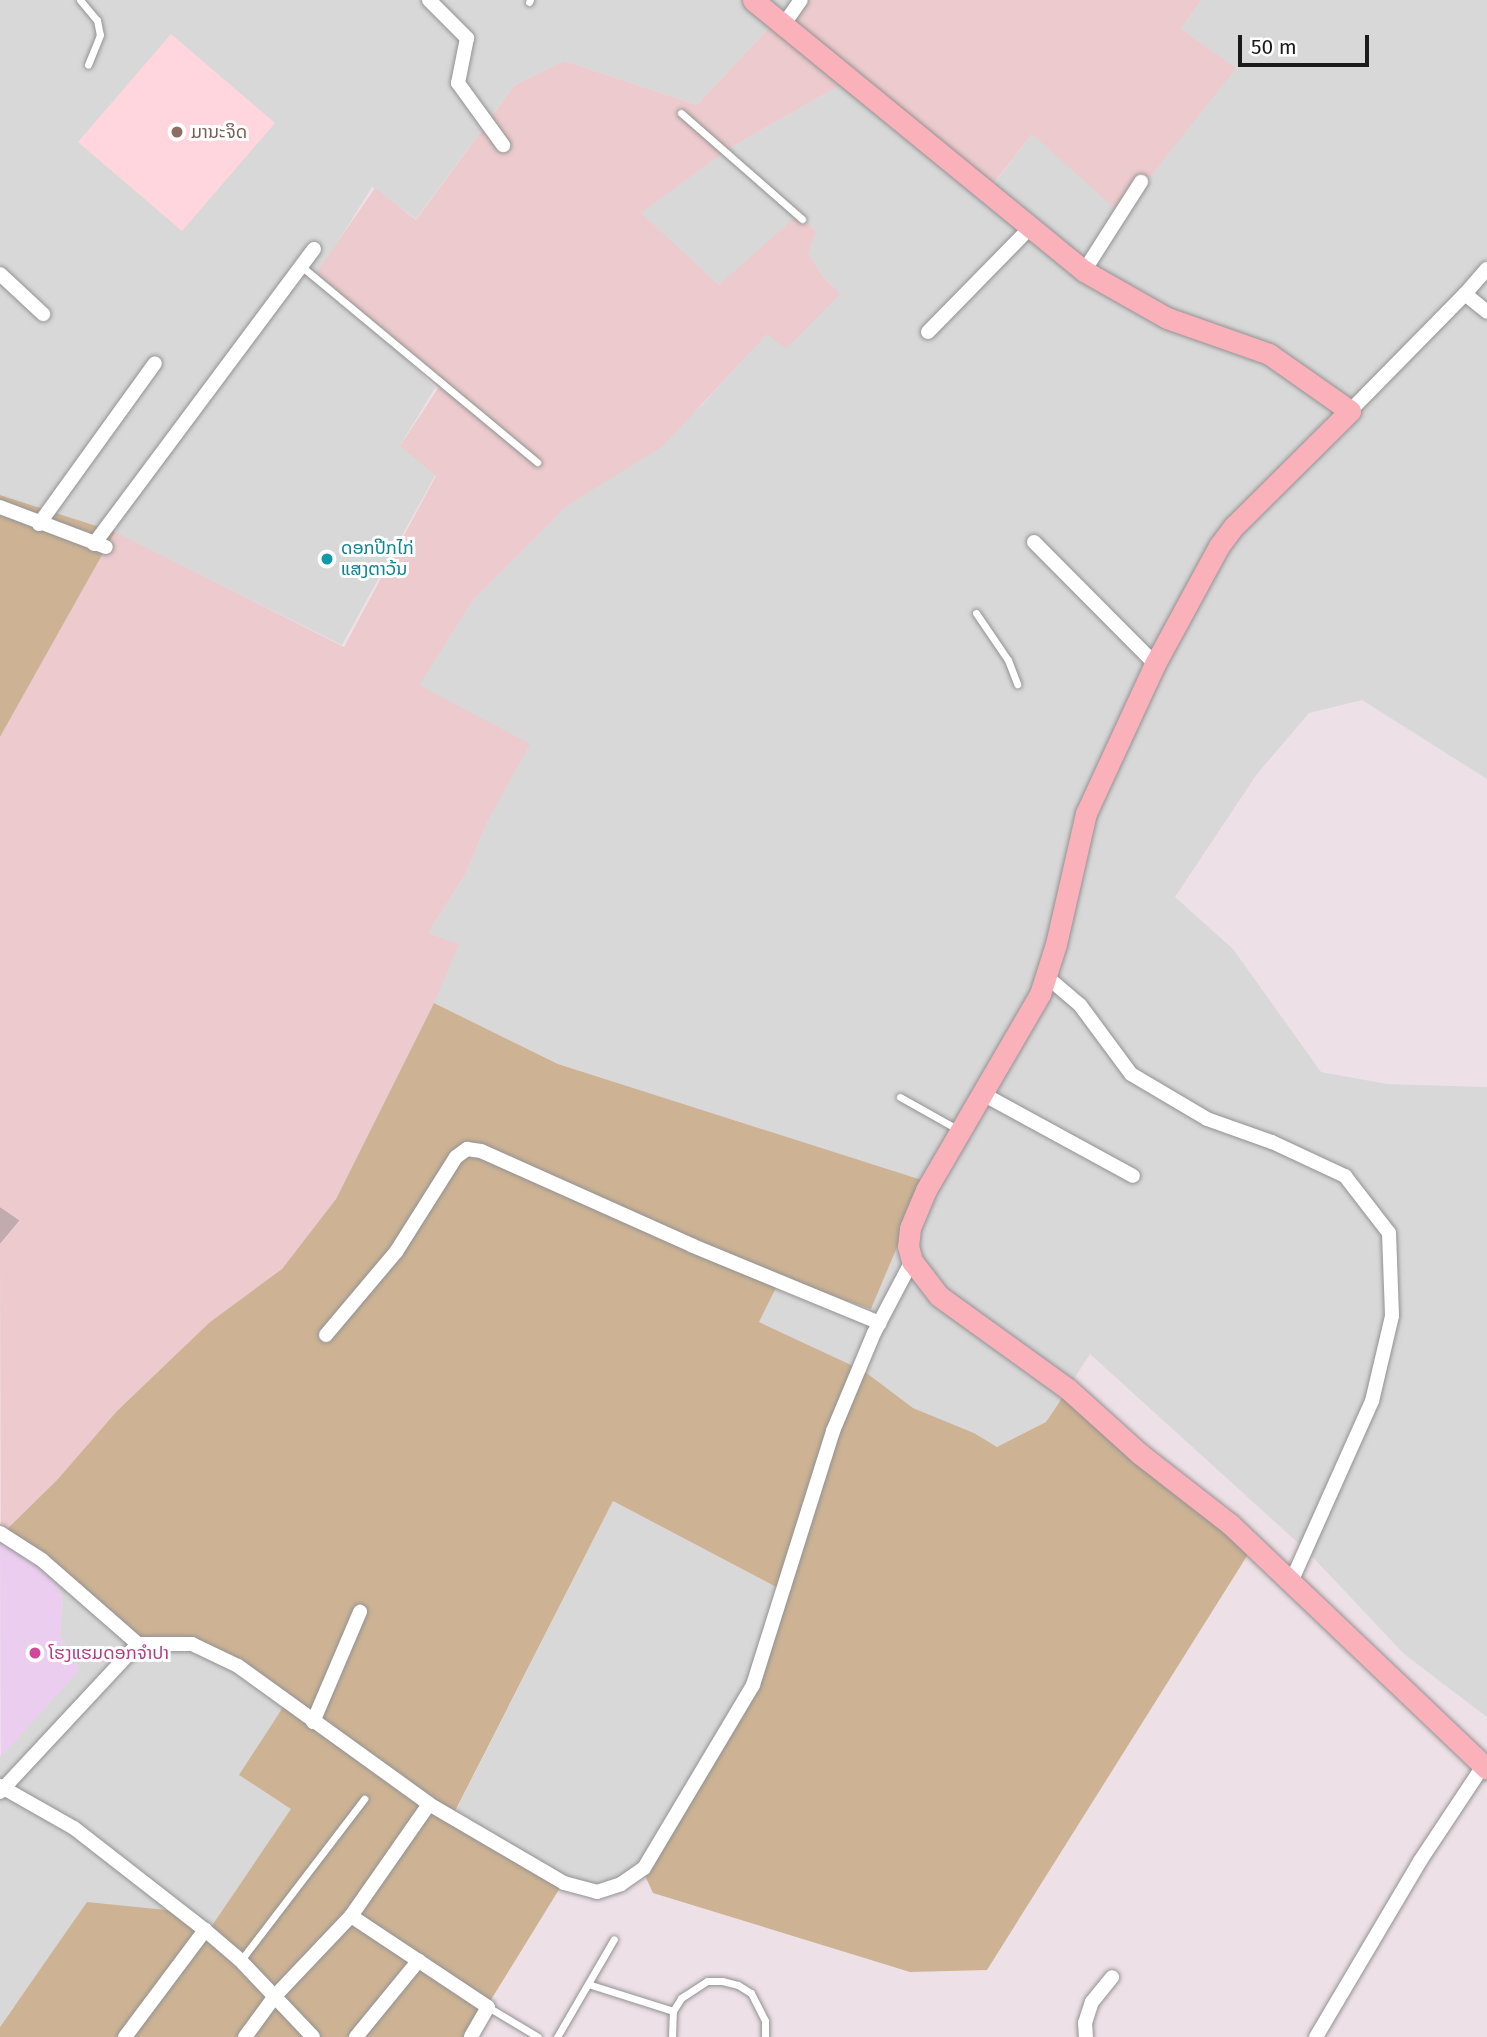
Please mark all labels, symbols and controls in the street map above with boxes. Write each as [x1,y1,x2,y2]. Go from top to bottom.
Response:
scale bar [1242,21,1373,65]
text: 50 m [1251,34,1297,60]
place label: ມານະຈິດ [191,121,247,143]
marker: ມານະຈິດ [169,124,185,140]
place label: ດອກປີກໄກ່ ແສງຕາວ້ນ [341,538,414,580]
marker: ດອກປີກໄກ່ ແສງຕາວ້ນ [319,551,335,567]
place label: ໂຮງແຮມດອກຈຳປາ [49,1642,169,1664]
marker: ໂຮງແຮມດອກຈຳປາ [27,1645,43,1661]

